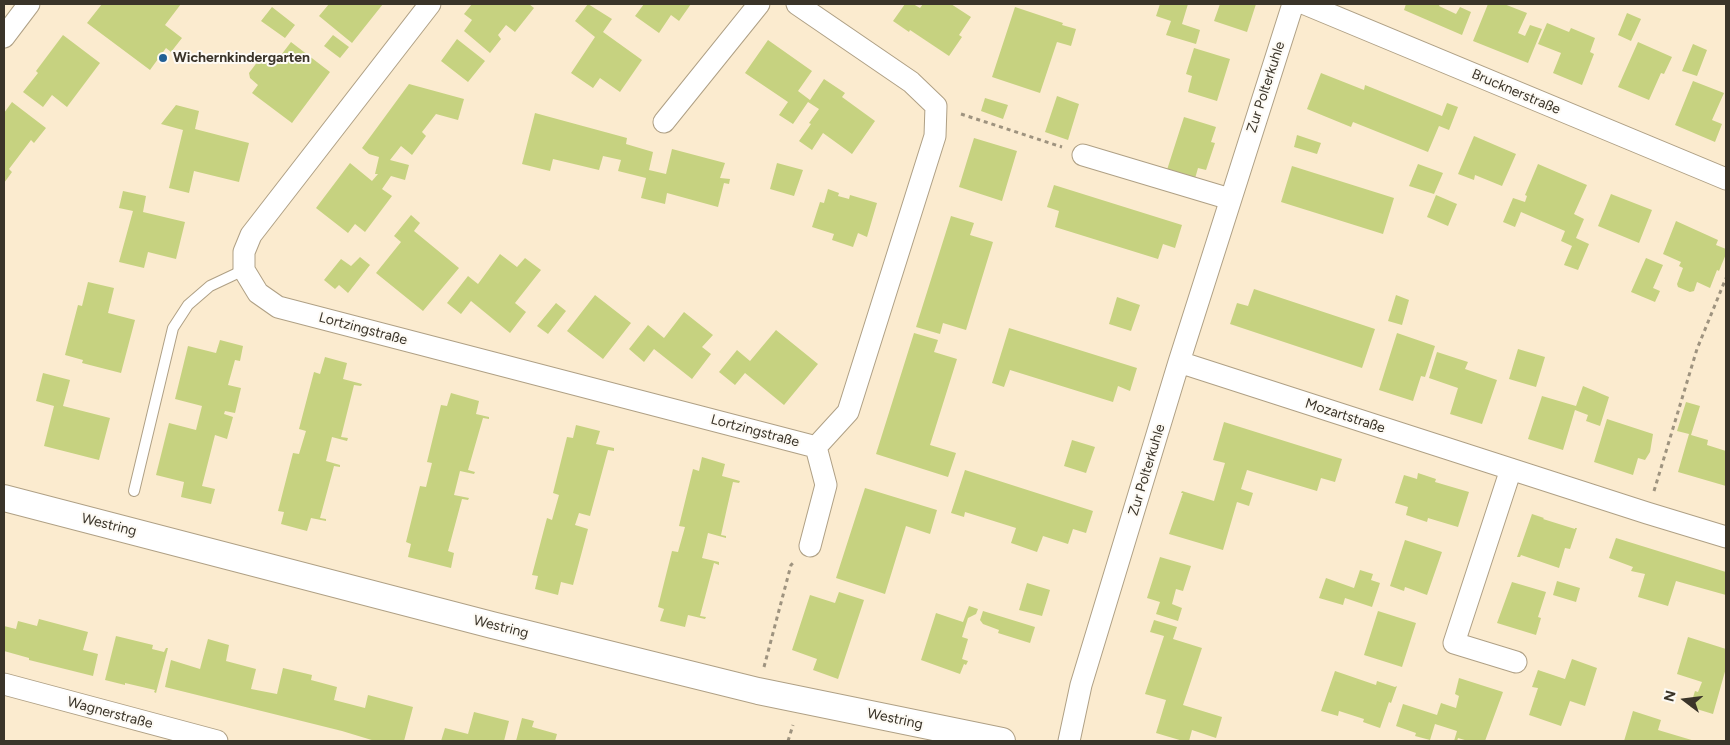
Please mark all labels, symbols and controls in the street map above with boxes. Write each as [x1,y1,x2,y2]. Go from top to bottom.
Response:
street label: Zur Polterkuhle [1243,39,1289,135]
place label: Wichernkindergarten [173,50,310,66]
marker: Wichernkindergarten [157,52,169,64]
street label: Brucknerstraße [1469,66,1563,118]
street label: Lortzingstraße [317,309,409,349]
street label: Mozartstraße [1303,395,1387,437]
street label: Lortzingstraße [709,411,801,451]
street label: Zur Polterkuhle [1125,422,1169,518]
street label: Westring [80,510,138,540]
street label: Westring [472,612,530,642]
north arrow [1660,675,1710,725]
text: N [1660,689,1680,703]
street label: Wagnerstraße [65,694,155,732]
street label: Westring [866,705,924,733]

